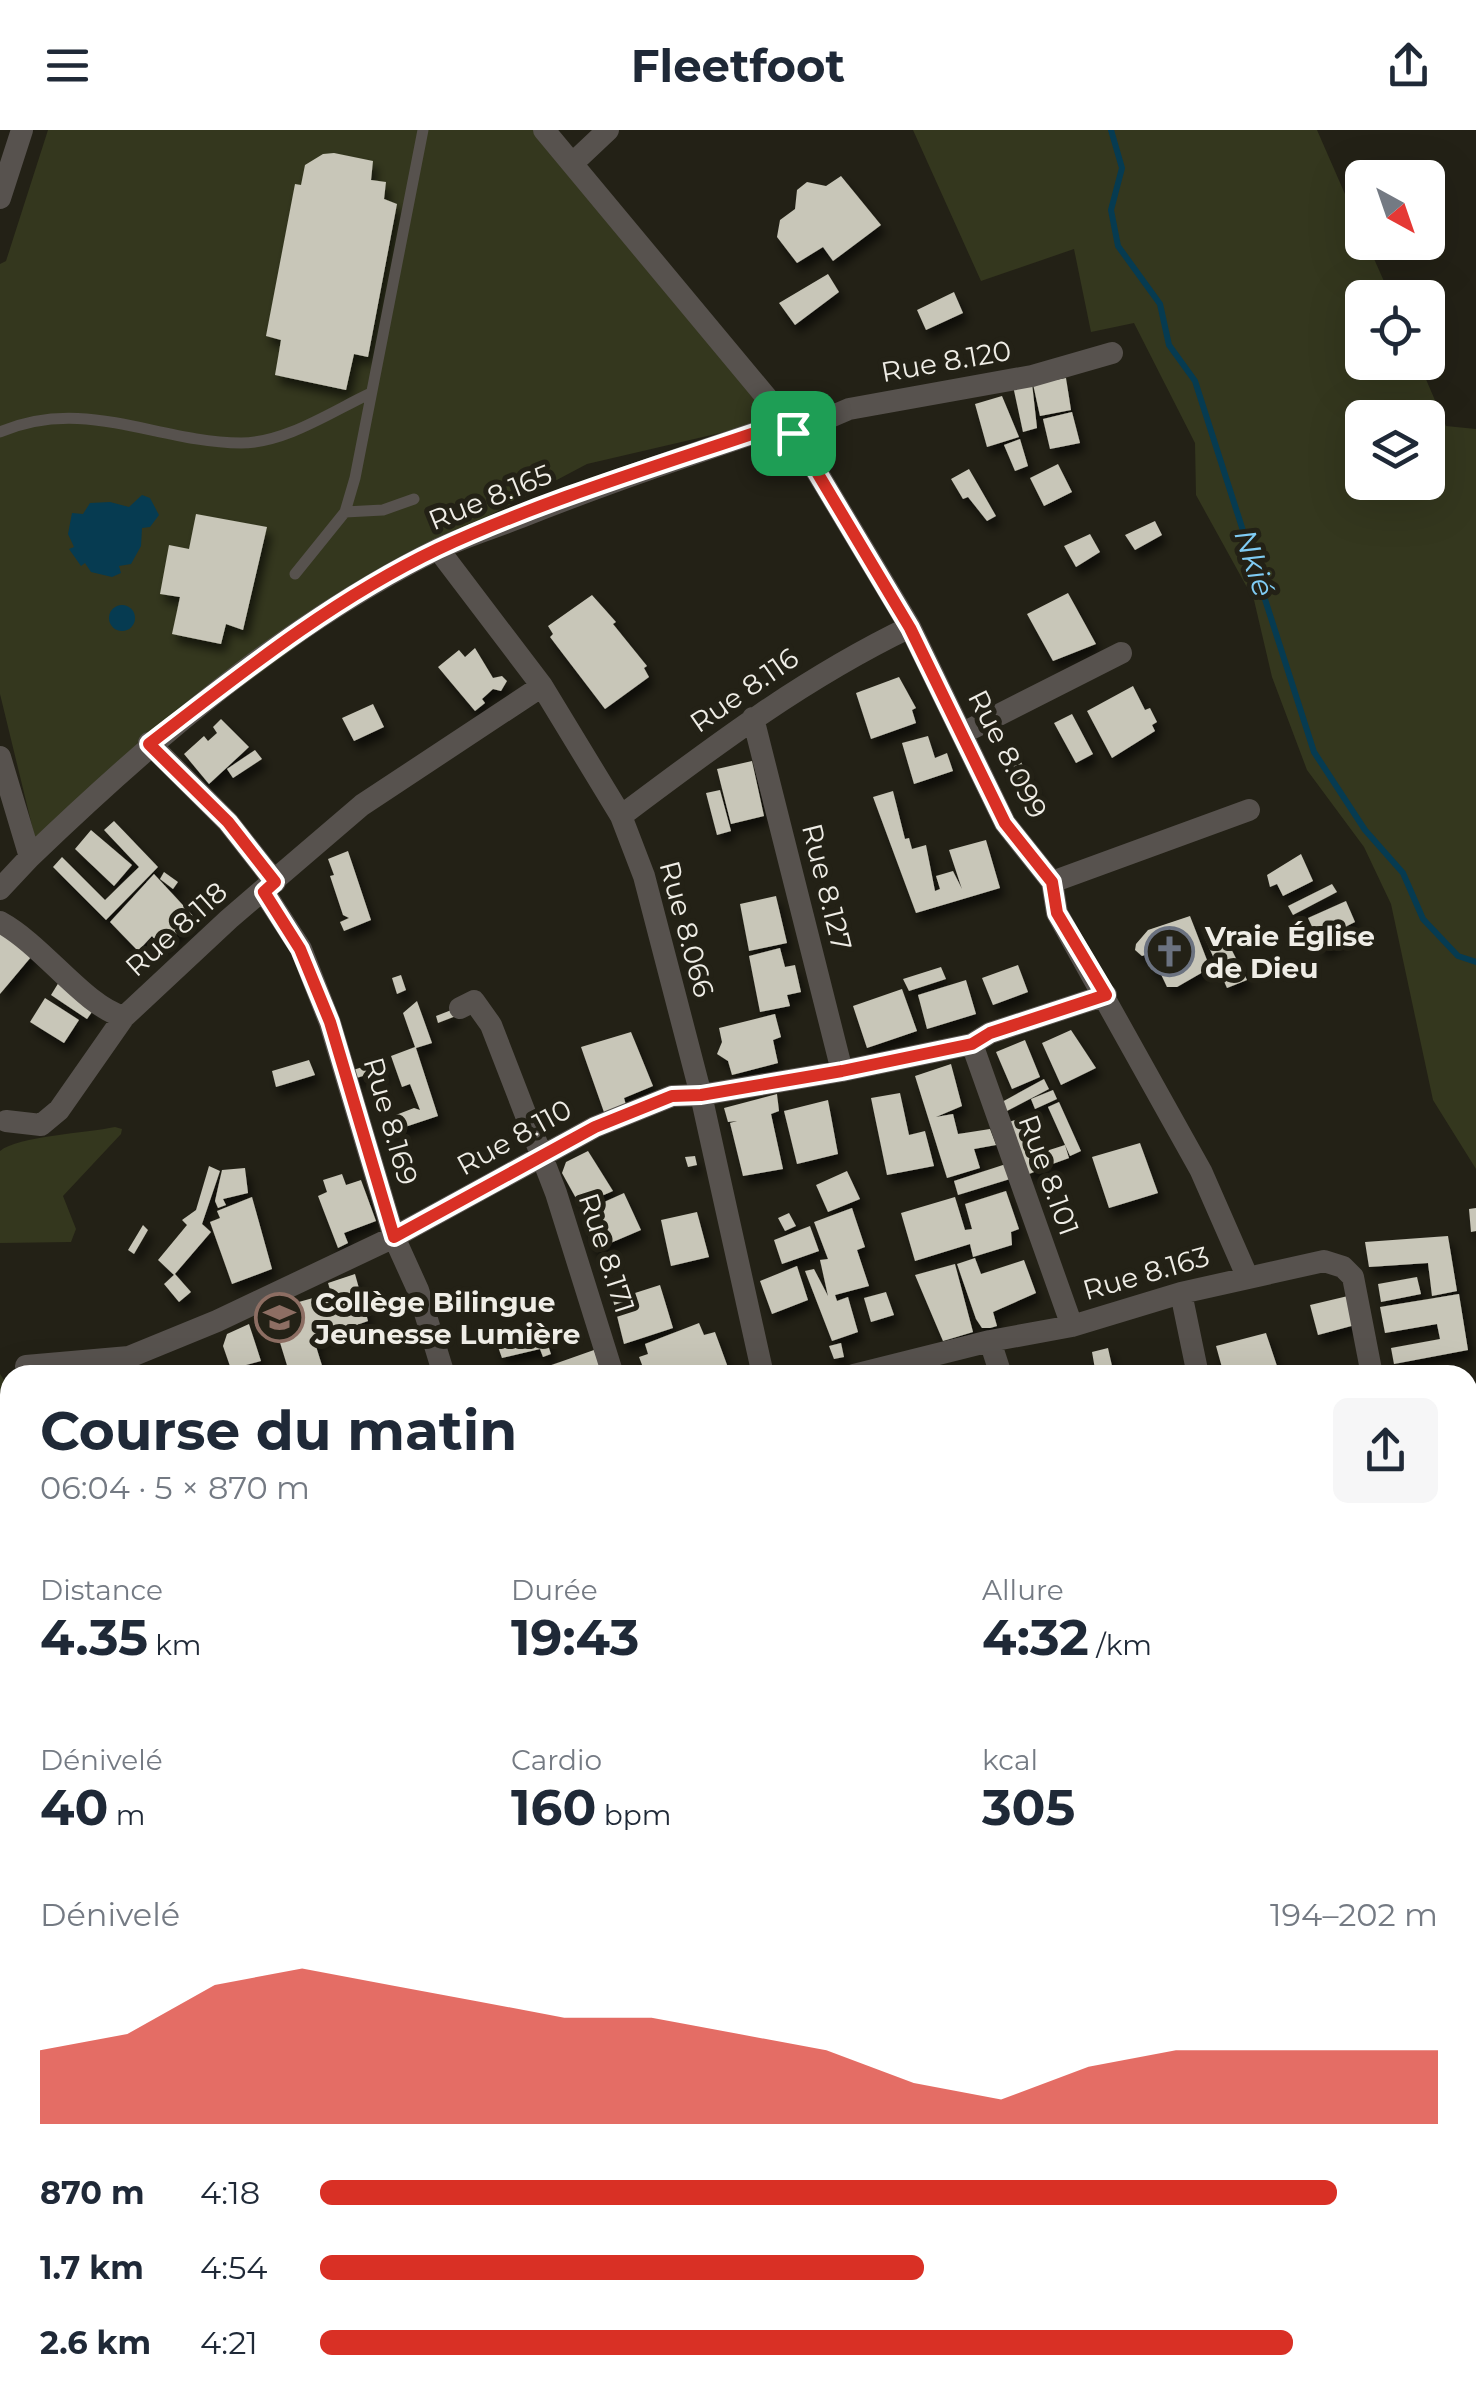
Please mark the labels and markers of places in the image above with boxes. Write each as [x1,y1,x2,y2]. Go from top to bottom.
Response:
pin [751,391,836,476]
place label: Vraie Église de Dieu [1204,919,1375,985]
church icon: Vraie Église de Dieu [1144,926,1196,978]
place label: Collège Bilingue Jeunesse Lumière [314,1285,581,1351]
school or university icon: Collège Bilingue Jeunesse Lumière [254,1292,306,1344]

